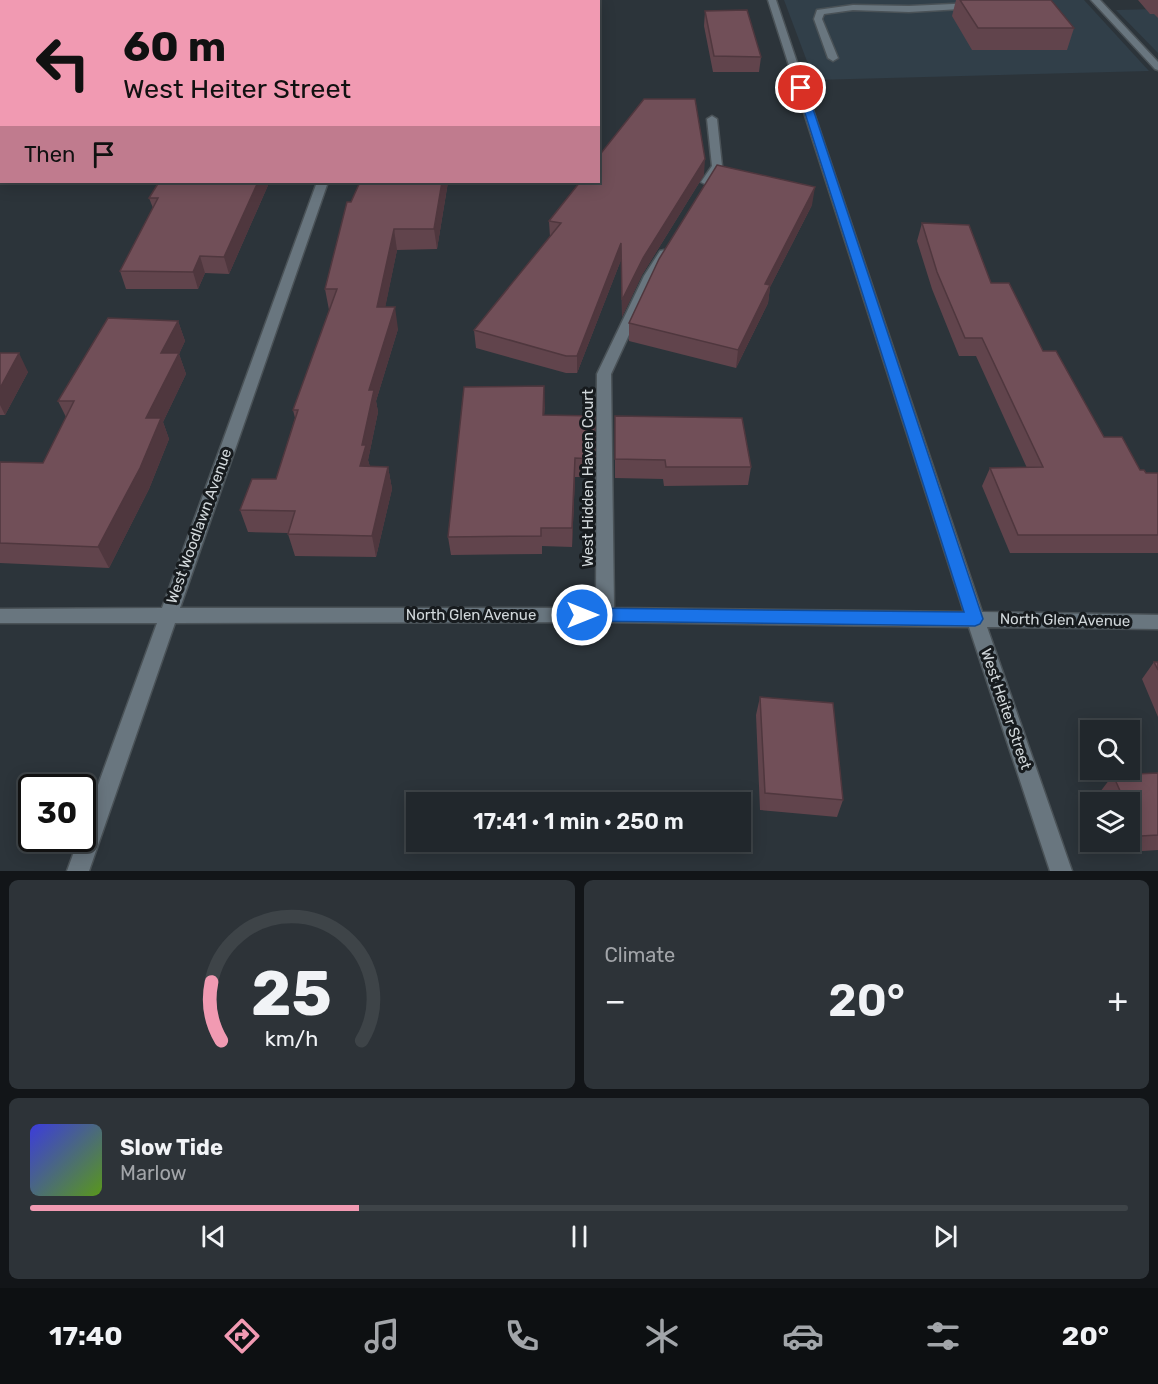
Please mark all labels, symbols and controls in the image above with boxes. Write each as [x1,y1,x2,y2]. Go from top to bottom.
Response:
text: 60 m [123,22,226,72]
icon: left [24,24,102,102]
pin [775,62,826,113]
icon: arrive [784,71,817,104]
text: West Heiter Street [123,73,351,105]
icon: arrive [87,138,120,171]
text: Then [24,141,75,168]
street label: West Hidden Haven Court [579,389,597,567]
street label: West Woodlawn Avenue [163,446,235,606]
position arrow [550,583,614,647]
street label: North Glen Avenue [406,606,536,624]
street label: North Glen Avenue [1000,610,1130,630]
street label: West Heiter Street [977,646,1035,772]
map controls [1080,720,1140,852]
button: search [1080,720,1140,780]
speed limit sign: 30 [18,774,96,852]
button: layers [1080,792,1140,852]
text: 17:41 · 1 min · 250 m [473,808,684,835]
text: Climate [605,943,675,967]
text: 25 [251,957,332,1031]
text: 20° [828,974,905,1027]
text: − [605,981,626,1020]
text: + [1107,981,1128,1020]
text: km/h [265,1027,319,1052]
text: Slow Tide [120,1134,223,1161]
text: Marlow [120,1161,187,1185]
icon: previous [197,1220,230,1253]
icon: pause [563,1220,596,1253]
icon: next [929,1220,962,1253]
icon: directions [221,1315,263,1357]
icon: music [361,1315,403,1357]
icon: phone [501,1315,543,1357]
icon: climate [641,1315,683,1357]
icon: car [782,1315,824,1357]
icon: filters [922,1315,964,1357]
text: 17:40 [49,1320,123,1352]
text: 20° [1062,1320,1109,1352]

